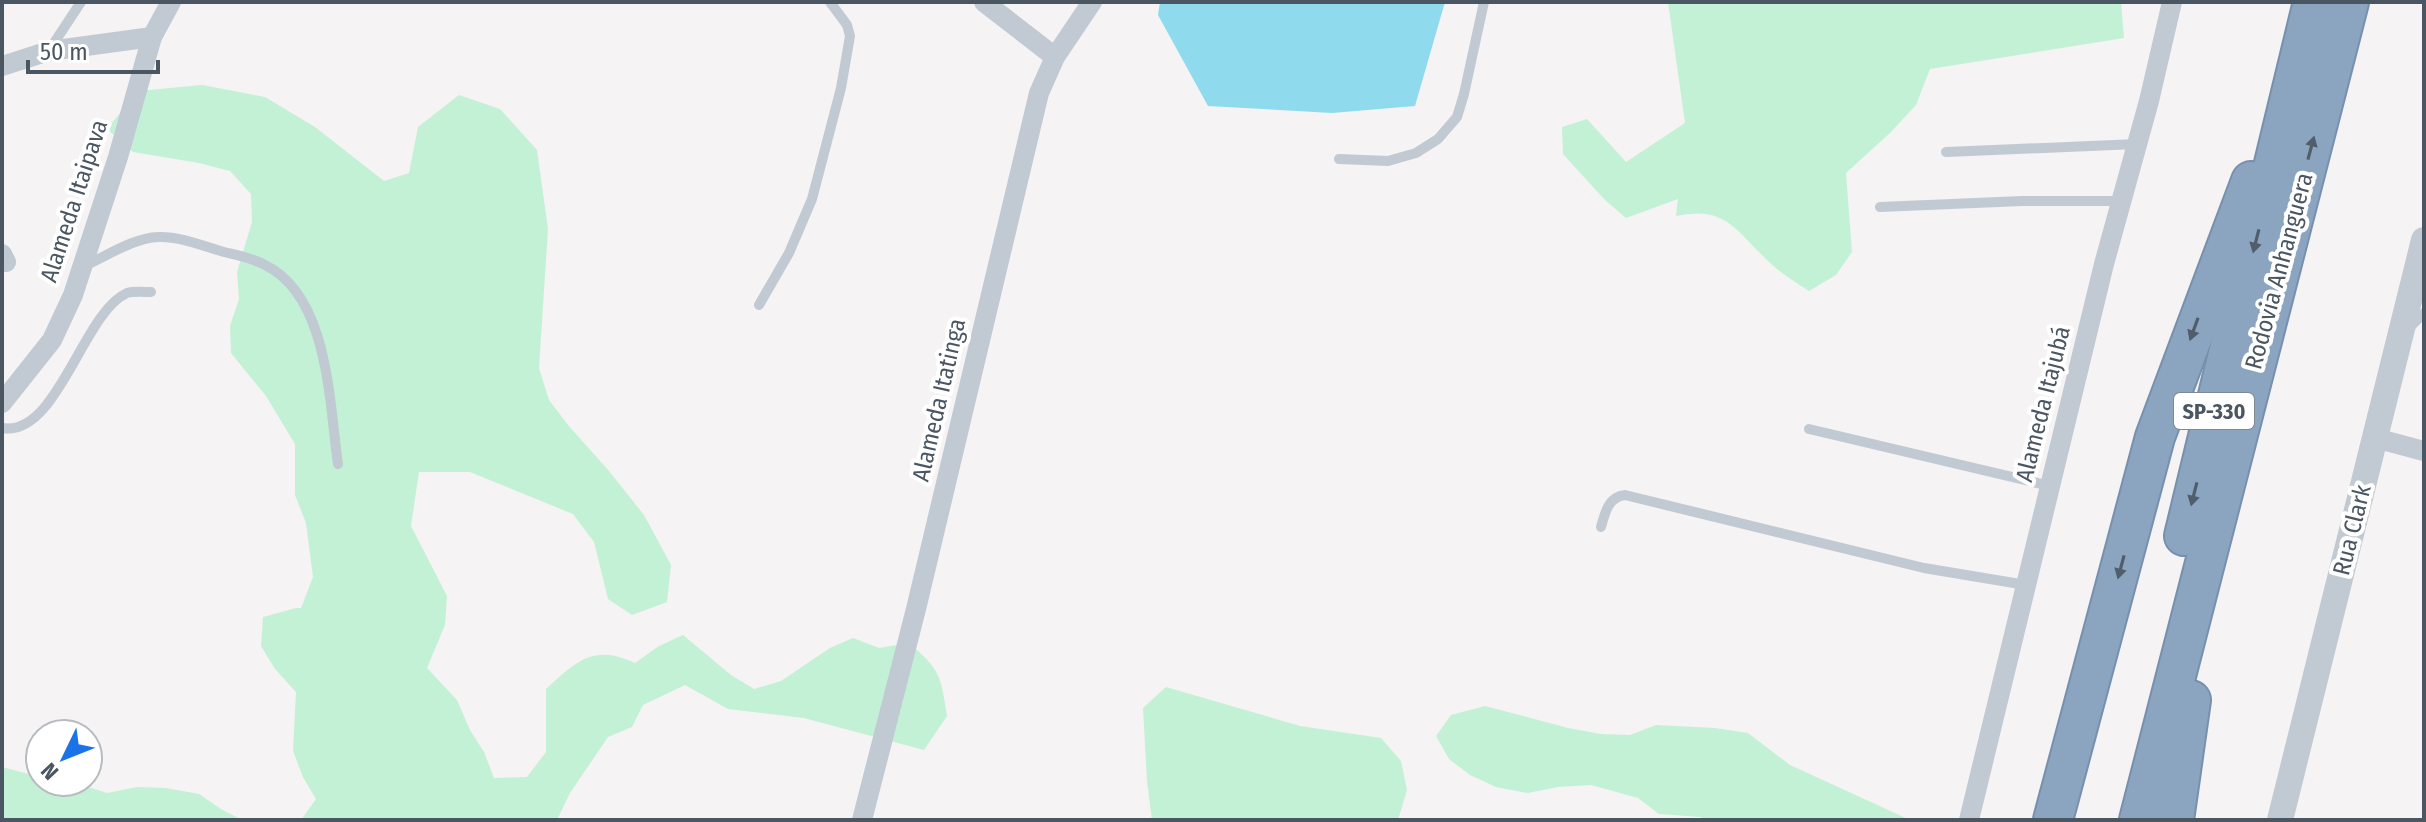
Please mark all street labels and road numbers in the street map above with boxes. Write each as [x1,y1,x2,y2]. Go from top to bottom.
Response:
street label: Alameda Itaipava [35,116,113,286]
street label: Rodovia Anhanguera [2239,170,2319,372]
street label: Alameda Itatinga [907,316,971,484]
street label: Alameda Itajubá [2010,323,2076,485]
road number: SP-330 [2174,393,2254,429]
street label: Rua Clark [2327,481,2377,578]

